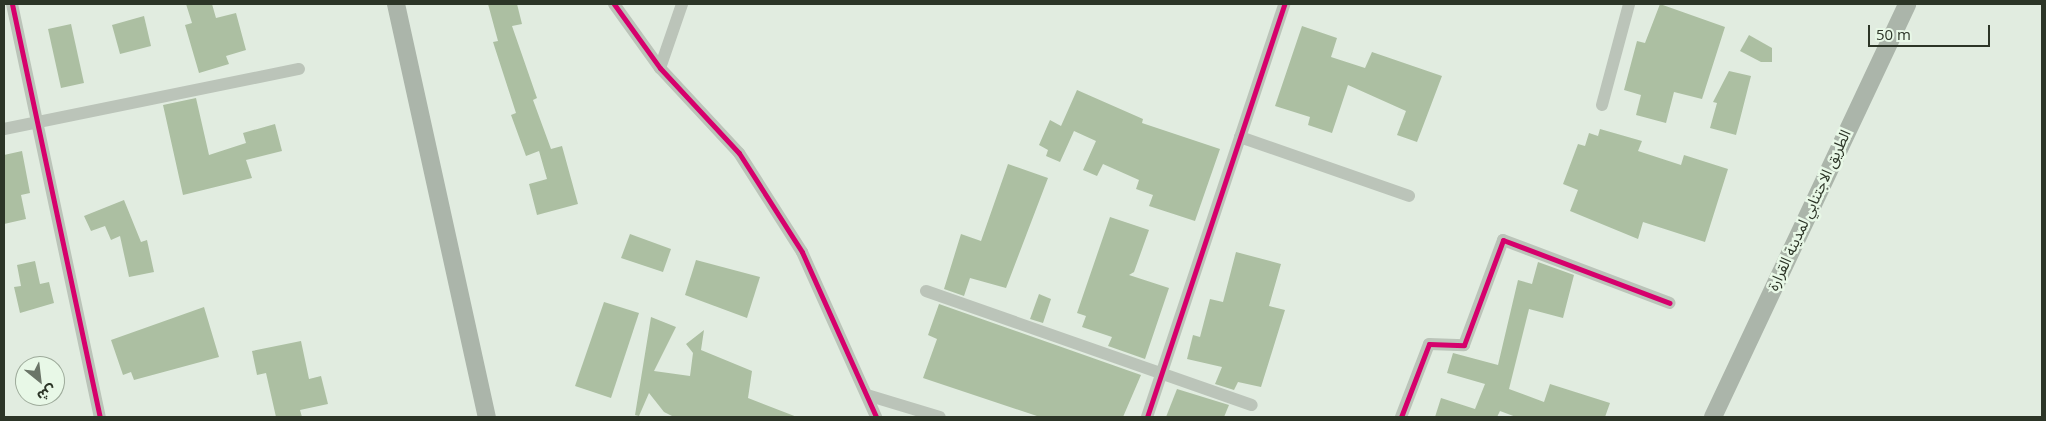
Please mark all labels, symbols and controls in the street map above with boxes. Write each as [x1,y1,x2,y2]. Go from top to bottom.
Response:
scale bar [1871,15,1994,47]
text: 50 m [1876,24,1911,44]
street label: الطريق الاجتنابي لمدينة القرارة [1764,127,1854,293]
north arrow [15,356,65,406]
text: ش [34,381,60,407]

